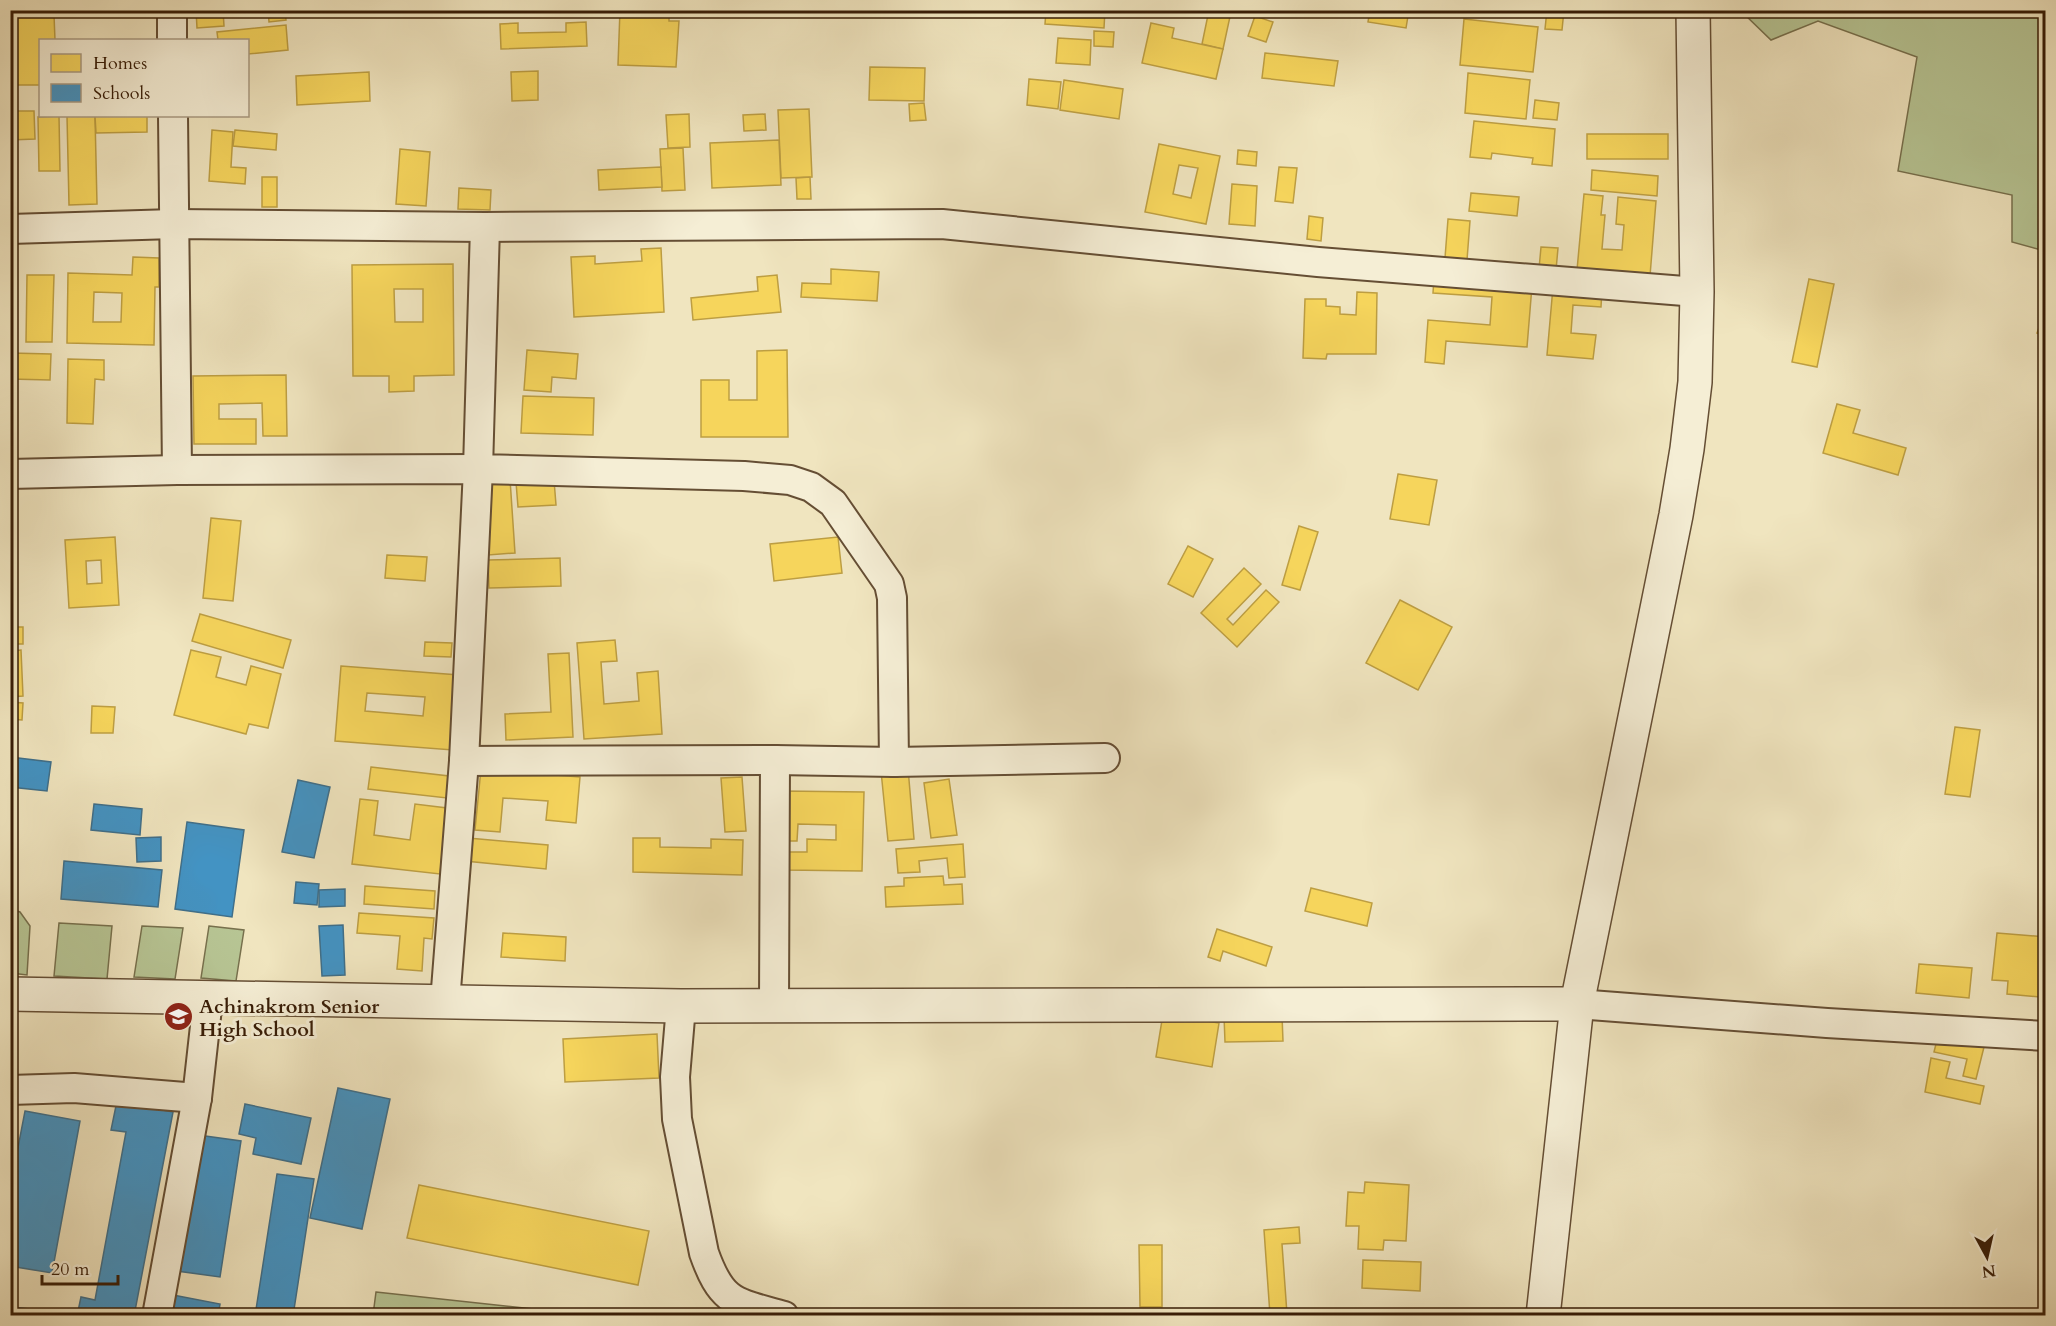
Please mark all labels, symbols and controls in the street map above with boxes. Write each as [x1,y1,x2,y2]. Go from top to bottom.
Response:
legend [39,39,249,117]
text: Homes [93,51,147,76]
text: Schools [93,81,150,106]
place label: Achinakrom Senior High School [199,993,380,1043]
school or university icon: Achinakrom Senior High School [162,1001,194,1033]
north arrow [1957,1227,2017,1287]
scale bar [42,1248,118,1286]
text: 20 m [51,1257,90,1282]
text: N [1980,1259,1997,1283]

